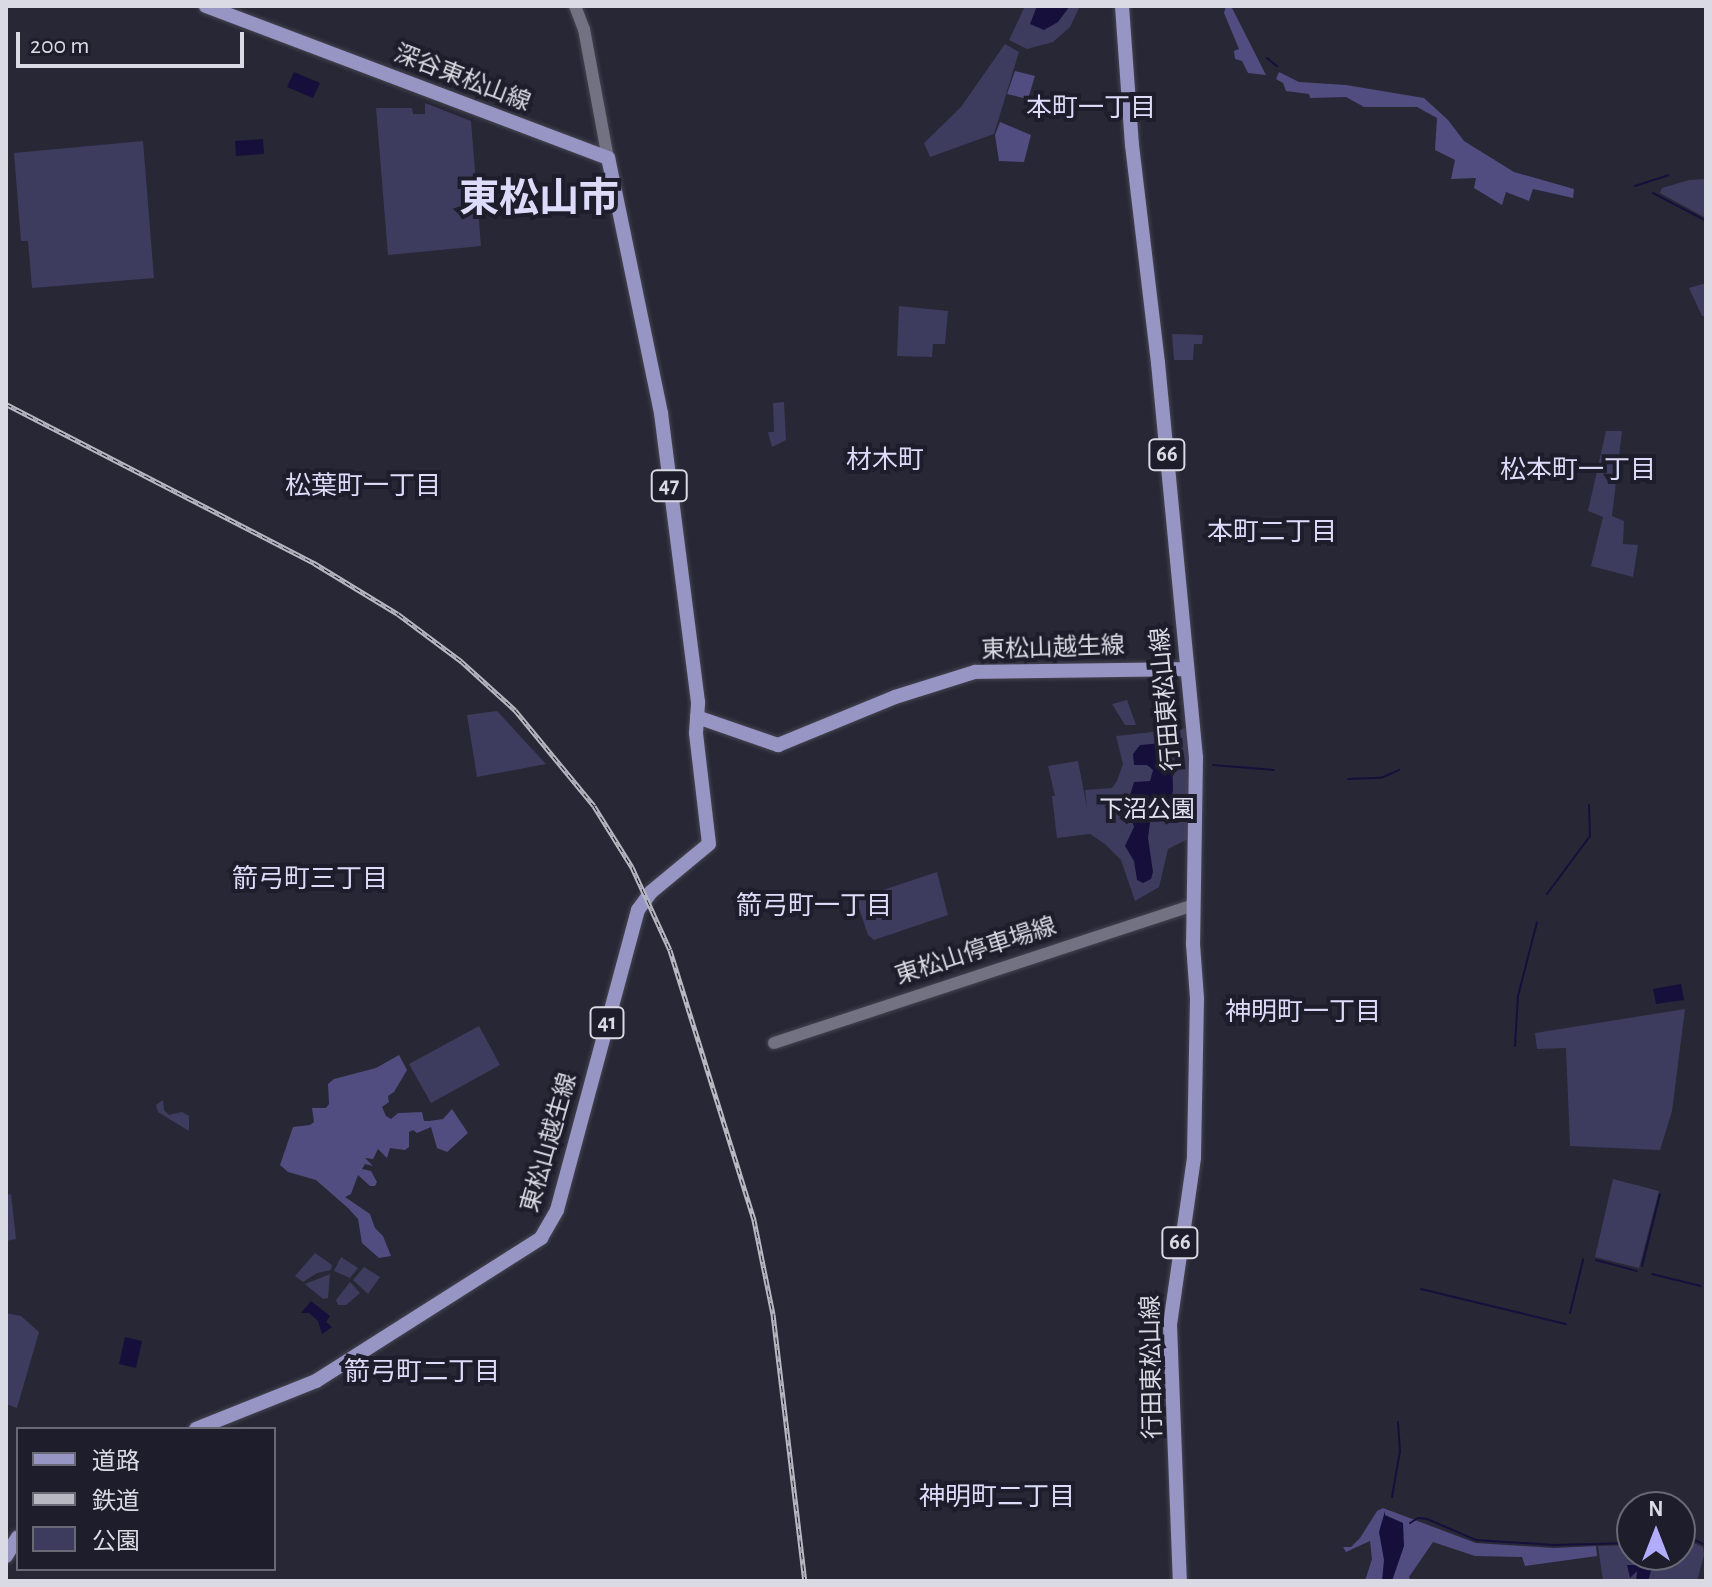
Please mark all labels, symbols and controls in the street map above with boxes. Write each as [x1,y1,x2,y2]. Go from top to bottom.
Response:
scale bar [20,16,248,66]
text: 200 m [30,34,89,58]
street label: 深谷東松山線 [390,40,534,118]
district label: 本町一丁目 [1026,93,1156,125]
district label: 東松山市 [459,175,619,223]
road number: 66 [1147,437,1187,473]
district label: 材木町 [846,445,924,477]
district label: 松本町一丁目 [1500,455,1656,487]
road number: 47 [649,468,689,504]
district label: 松葉町一丁目 [285,471,441,503]
district label: 本町二丁目 [1207,517,1337,549]
street label: 行田東松山線 [1146,626,1188,772]
street label: 東松山越生線 [981,632,1125,666]
park label: 下沼公園 [1099,797,1195,825]
district label: 箭弓町三丁目 [232,864,388,896]
district label: 箭弓町一丁目 [736,891,892,923]
street label: 東松山停車場線 [892,912,1060,992]
district label: 神明町一丁目 [1225,997,1381,1029]
road number: 41 [589,1005,625,1041]
street label: 東松山越生線 [516,1070,584,1216]
road number: 66 [1160,1225,1200,1261]
street label: 行田東松山線 [1137,1295,1169,1439]
district label: 箭弓町二丁目 [344,1357,500,1389]
legend [16,1427,276,1571]
text: 道路 [92,1450,140,1474]
district label: 神明町二丁目 [919,1482,1075,1514]
text: 鉄道 [92,1490,140,1514]
north arrow [1616,1491,1696,1571]
text: N [1648,1498,1664,1520]
text: 公園 [92,1530,140,1554]

